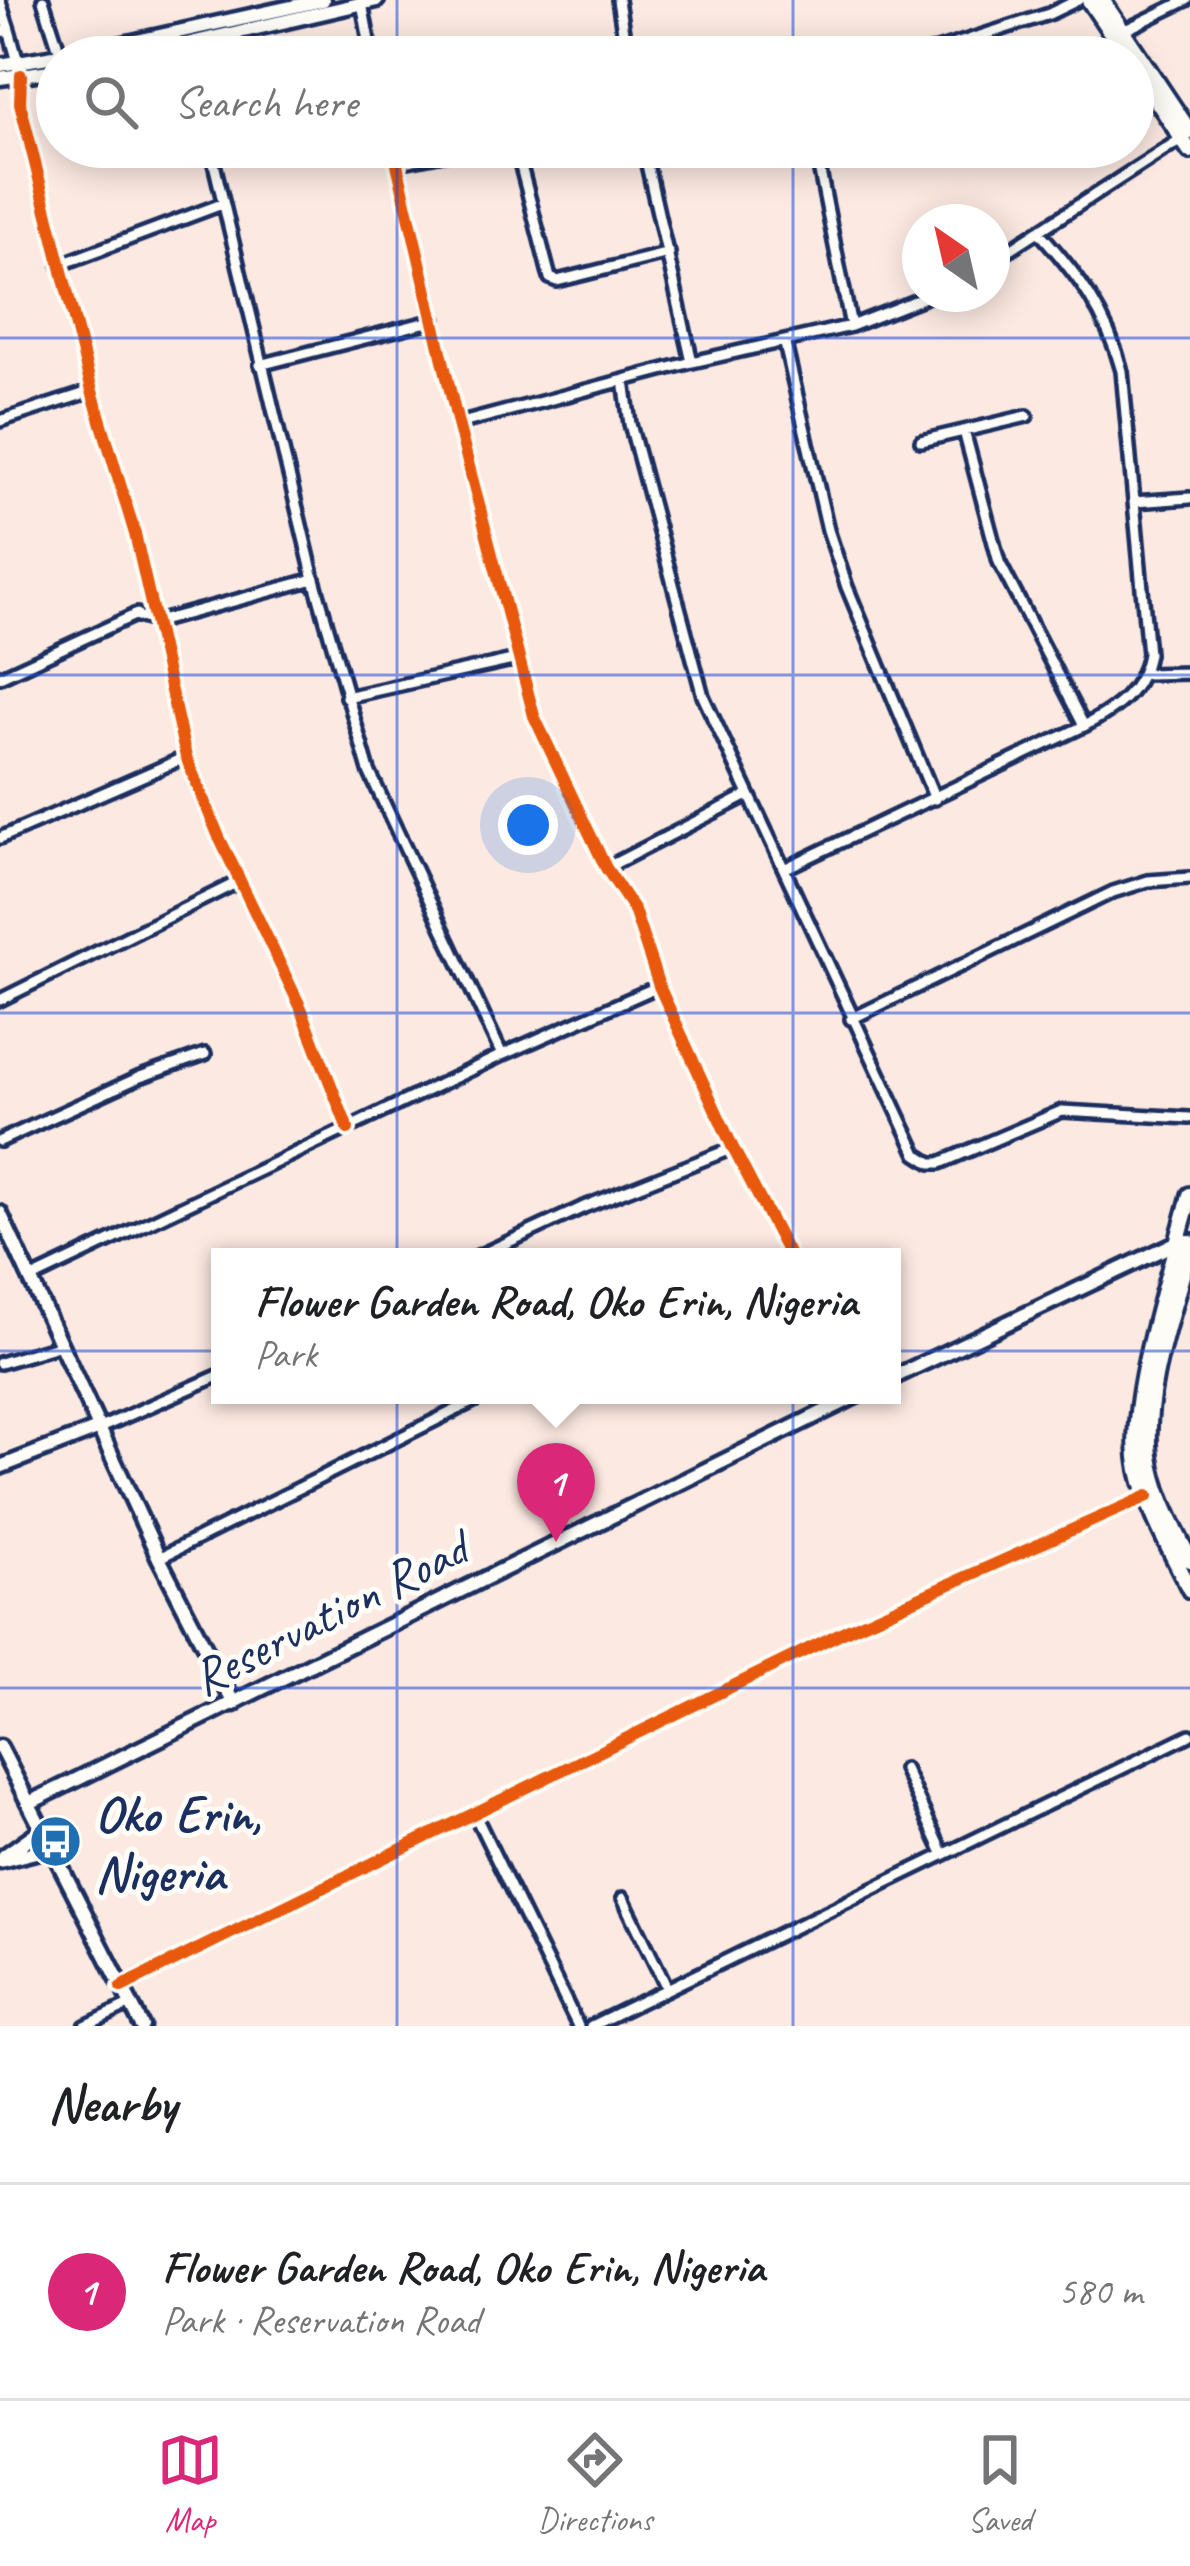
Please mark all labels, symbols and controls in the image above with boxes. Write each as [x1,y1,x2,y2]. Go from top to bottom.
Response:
search box [36,36,1154,168]
icon: search [78,69,144,135]
text: Search here [174,74,357,131]
north arrow [902,204,1010,312]
your location [498,795,558,855]
popup [211,1248,901,1404]
text: Flower Garden Road, Oko Erin, Nigeria [255,1273,857,1330]
text: Park [255,1330,317,1379]
pin: 1 [517,1443,595,1542]
street label: Reservation Road [181,1513,484,1710]
place label: Oko Erin, Nigeria [95,1782,261,1905]
bus stop icon: Oko Erin, Nigeria [28,1814,84,1870]
text: Nearby [48,2072,176,2136]
text: Flower Garden Road, Oko Erin, Nigeria [162,2239,764,2296]
text: 1 [78,2267,96,2316]
text: 580 m [1058,2267,1142,2316]
text: Park · Reservation Road [162,2296,480,2345]
tab: Map [157,2427,223,2541]
tab: Directions [538,2427,652,2541]
tab: Saved [967,2427,1033,2541]

